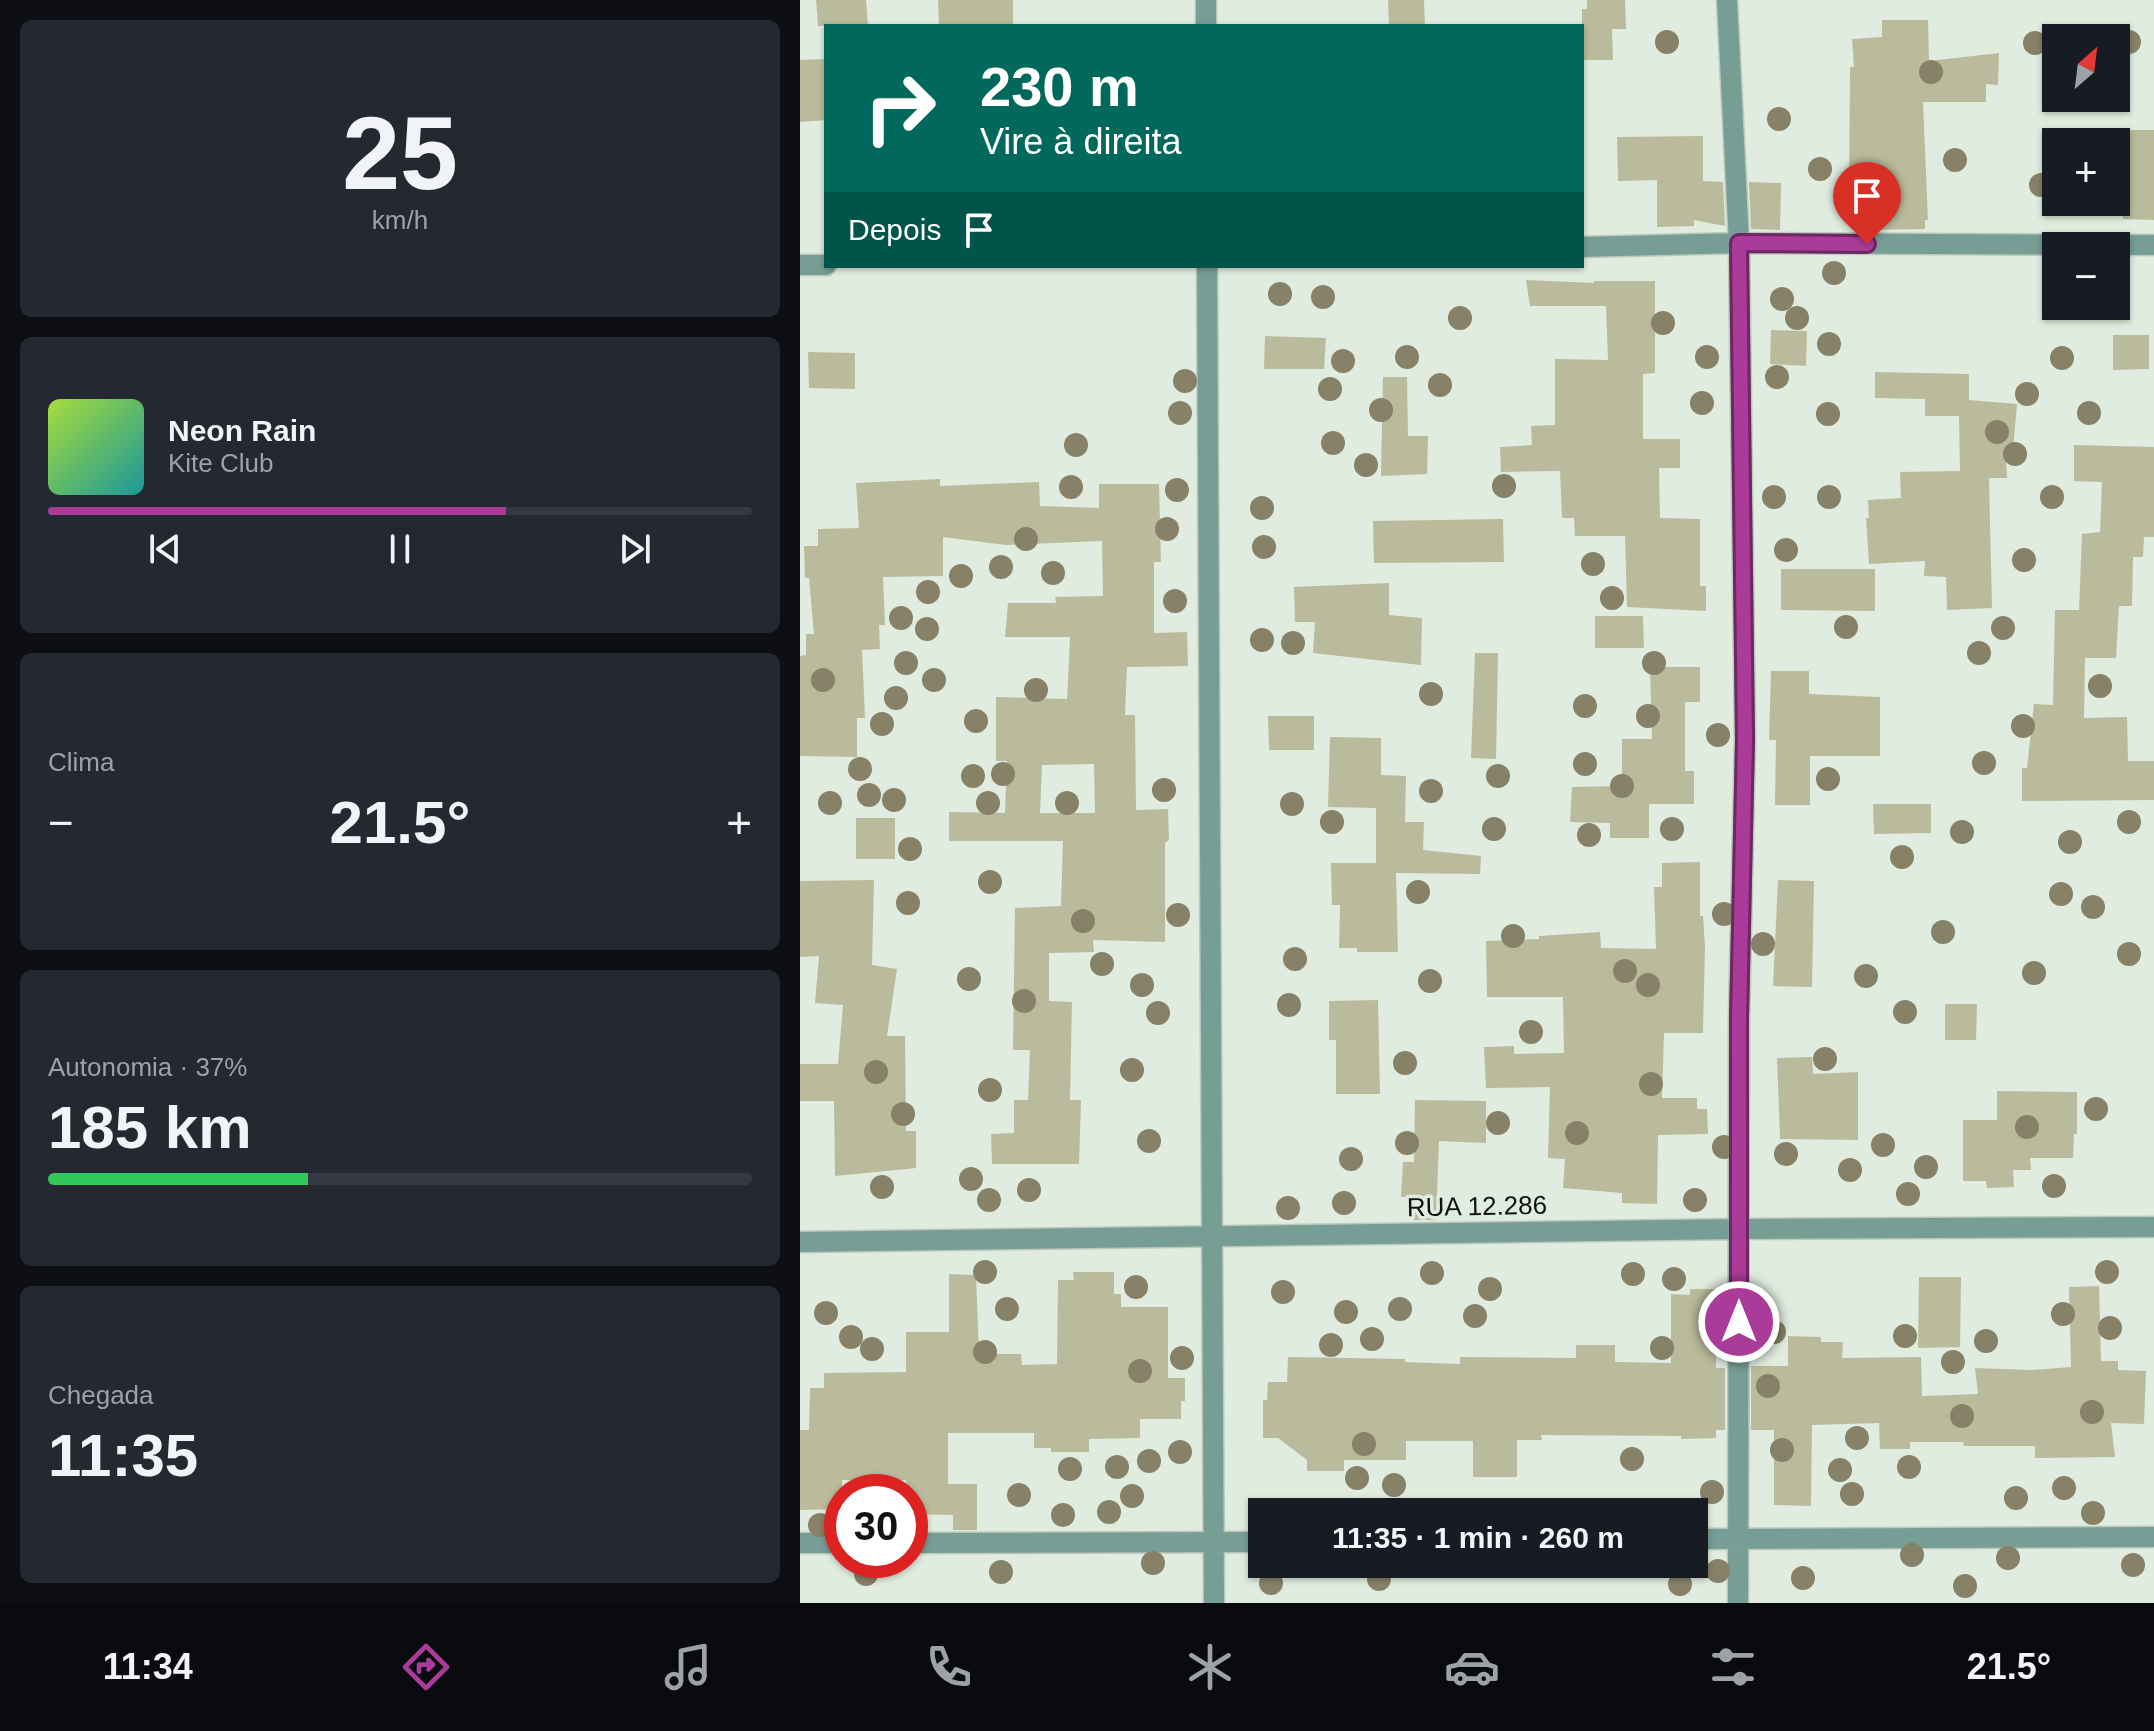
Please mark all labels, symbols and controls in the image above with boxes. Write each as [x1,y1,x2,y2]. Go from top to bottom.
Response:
north arrow [2042,24,2130,112]
map controls [2042,24,2130,320]
text: 230 m [980,55,1139,118]
icon: right [848,56,952,160]
text: 25 [342,95,458,211]
text: Vire à direita [980,121,1181,162]
button: + [2042,128,2130,216]
pin [1833,162,1901,244]
icon: arrive [1845,174,1889,218]
text: km/h [372,205,428,235]
icon: arrive [957,208,1001,252]
text: Depois [848,213,941,246]
button: − [2042,232,2130,320]
text: Neon Rain [168,414,316,447]
text: Kite Club [168,448,274,478]
icon: previous [143,527,187,571]
icon: pause [378,527,422,571]
icon: next [613,527,657,571]
text: Clima [48,747,114,777]
text: 21.5° [330,789,470,856]
text: − [48,798,74,847]
text: + [726,798,752,847]
text: Autonomia · 37% [48,1052,247,1082]
text: 185 km [48,1094,252,1161]
street label: RUA 12.286 [1407,1190,1547,1222]
position arrow [1697,1280,1781,1364]
text: Chegada [48,1380,154,1410]
text: 11:35 [48,1422,198,1489]
speed limit sign: 30 [824,1474,928,1578]
text: 11:35 · 1 min · 260 m [1332,1521,1624,1554]
icon: directions [398,1639,454,1695]
icon: music [660,1639,716,1695]
icon: phone [921,1639,977,1695]
icon: climate [1182,1639,1238,1695]
icon: car [1444,1639,1500,1695]
icon: filters [1705,1639,1761,1695]
text: 11:34 [103,1646,193,1687]
text: 21.5° [1967,1646,2051,1687]

